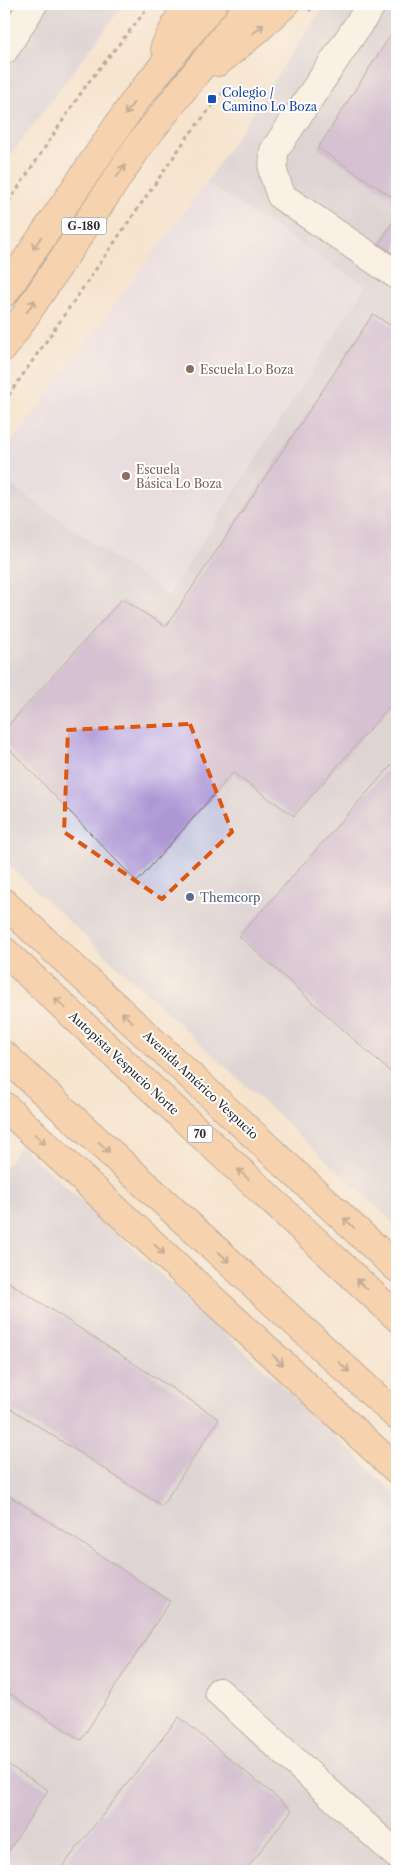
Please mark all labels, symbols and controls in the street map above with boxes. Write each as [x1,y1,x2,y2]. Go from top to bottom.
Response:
one-way arrow [251,24,264,35]
place label: Colegio / Camino Lo Boza [222,85,318,114]
marker: Colegio / Camino Lo Boza [206,93,218,105]
one-way arrow [124,102,134,116]
one-way arrow [116,164,126,178]
road number: G-180 [62,218,106,235]
one-way arrow [32,236,42,250]
one-way arrow [26,300,36,314]
place label: Escuela Lo Boza [200,362,294,377]
marker: Escuela Lo Boza [184,363,196,375]
place label: Escuela Básica Lo Boza [136,462,223,491]
marker: Escuela Básica Lo Boza [120,470,132,482]
place label: Themcorp [200,890,261,905]
marker: Themcorp [184,891,196,903]
one-way arrow [53,997,66,1009]
street label: Autopista Vespucio Norte [65,1007,182,1118]
one-way arrow [120,1011,133,1023]
street label: Avenida Américo Vespucio [140,1027,262,1142]
road number: 70 [188,1126,212,1142]
one-way arrow [33,1133,46,1145]
one-way arrow [98,1142,111,1153]
one-way arrow [236,1168,249,1180]
one-way arrow [342,1217,355,1229]
one-way arrow [152,1243,165,1255]
one-way arrow [217,1251,230,1263]
one-way arrow [355,1278,368,1290]
one-way arrow [272,1354,285,1366]
one-way arrow [337,1361,350,1373]

